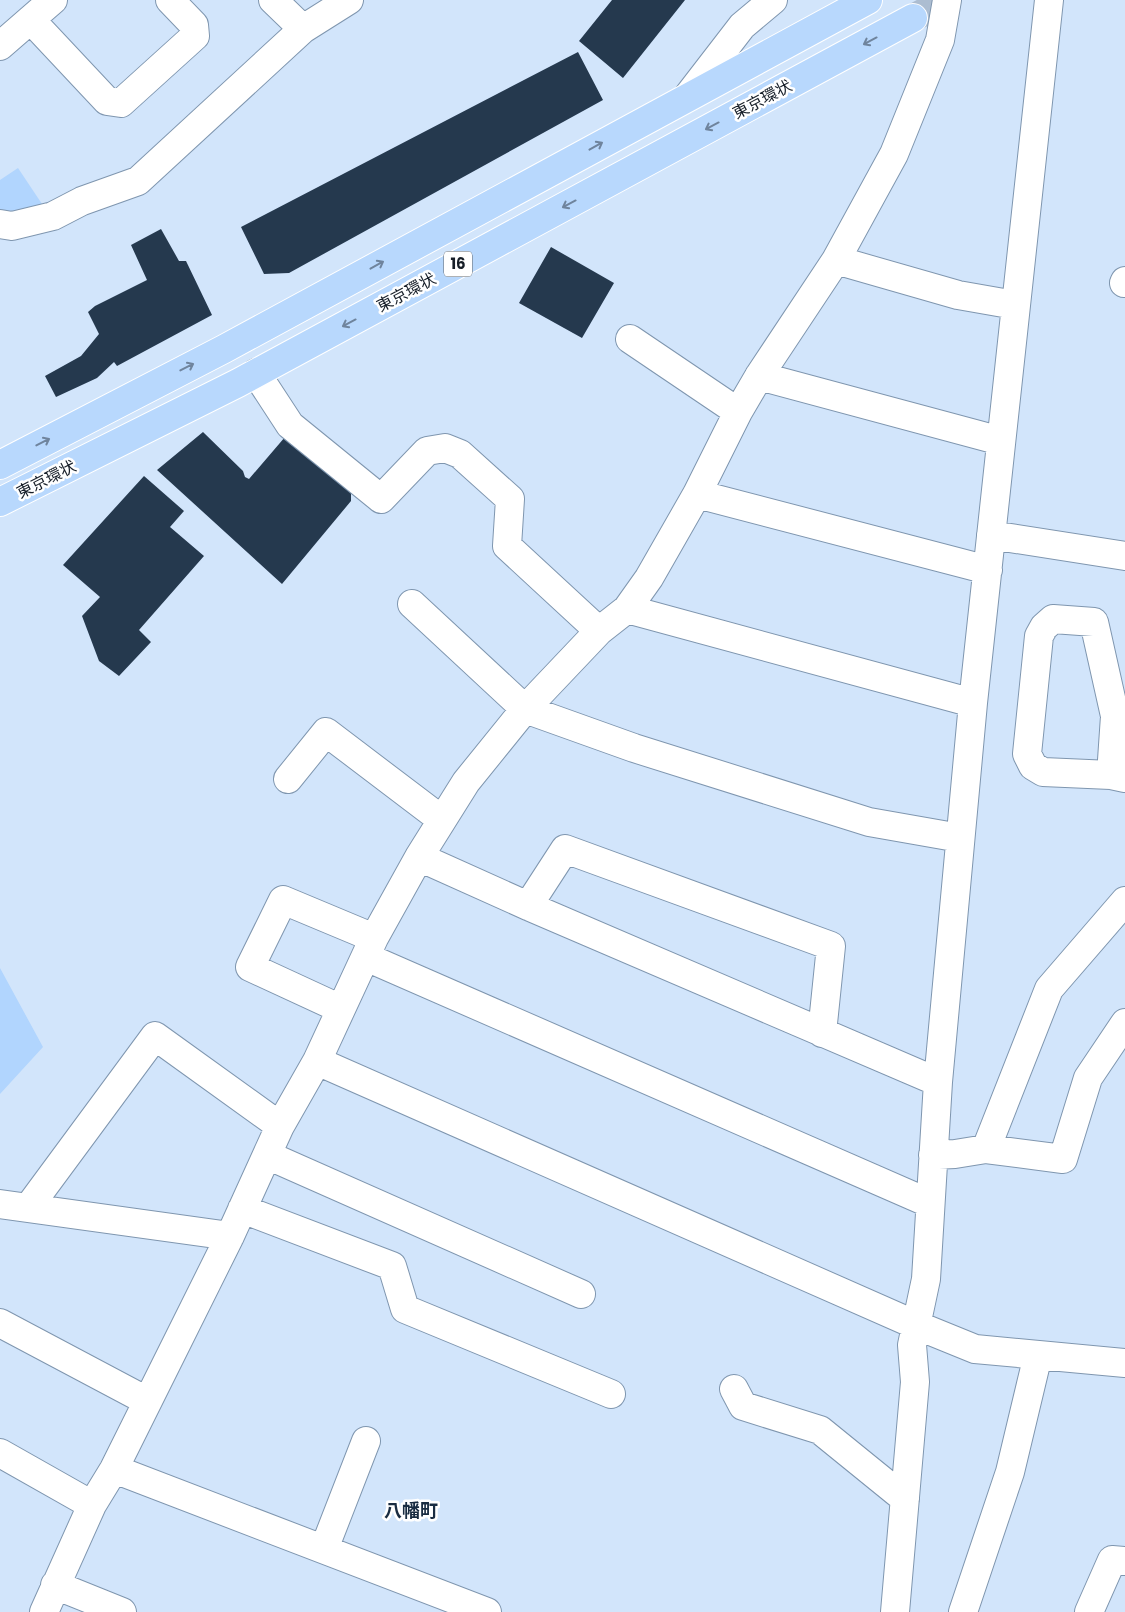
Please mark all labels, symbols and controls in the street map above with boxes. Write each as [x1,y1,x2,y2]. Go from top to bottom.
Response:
one-way arrow [863,37,878,46]
street label: 東京環状 [729,74,796,125]
one-way arrow [704,121,719,131]
one-way arrow [589,141,604,151]
one-way arrow [561,199,576,209]
road number: 16 [444,252,472,276]
one-way arrow [369,260,384,270]
street label: 東京環状 [373,267,440,318]
one-way arrow [342,319,357,328]
one-way arrow [180,362,195,372]
one-way arrow [36,437,51,447]
street label: 東京環状 [12,455,80,504]
district label: 八幡町 [384,1498,438,1523]

